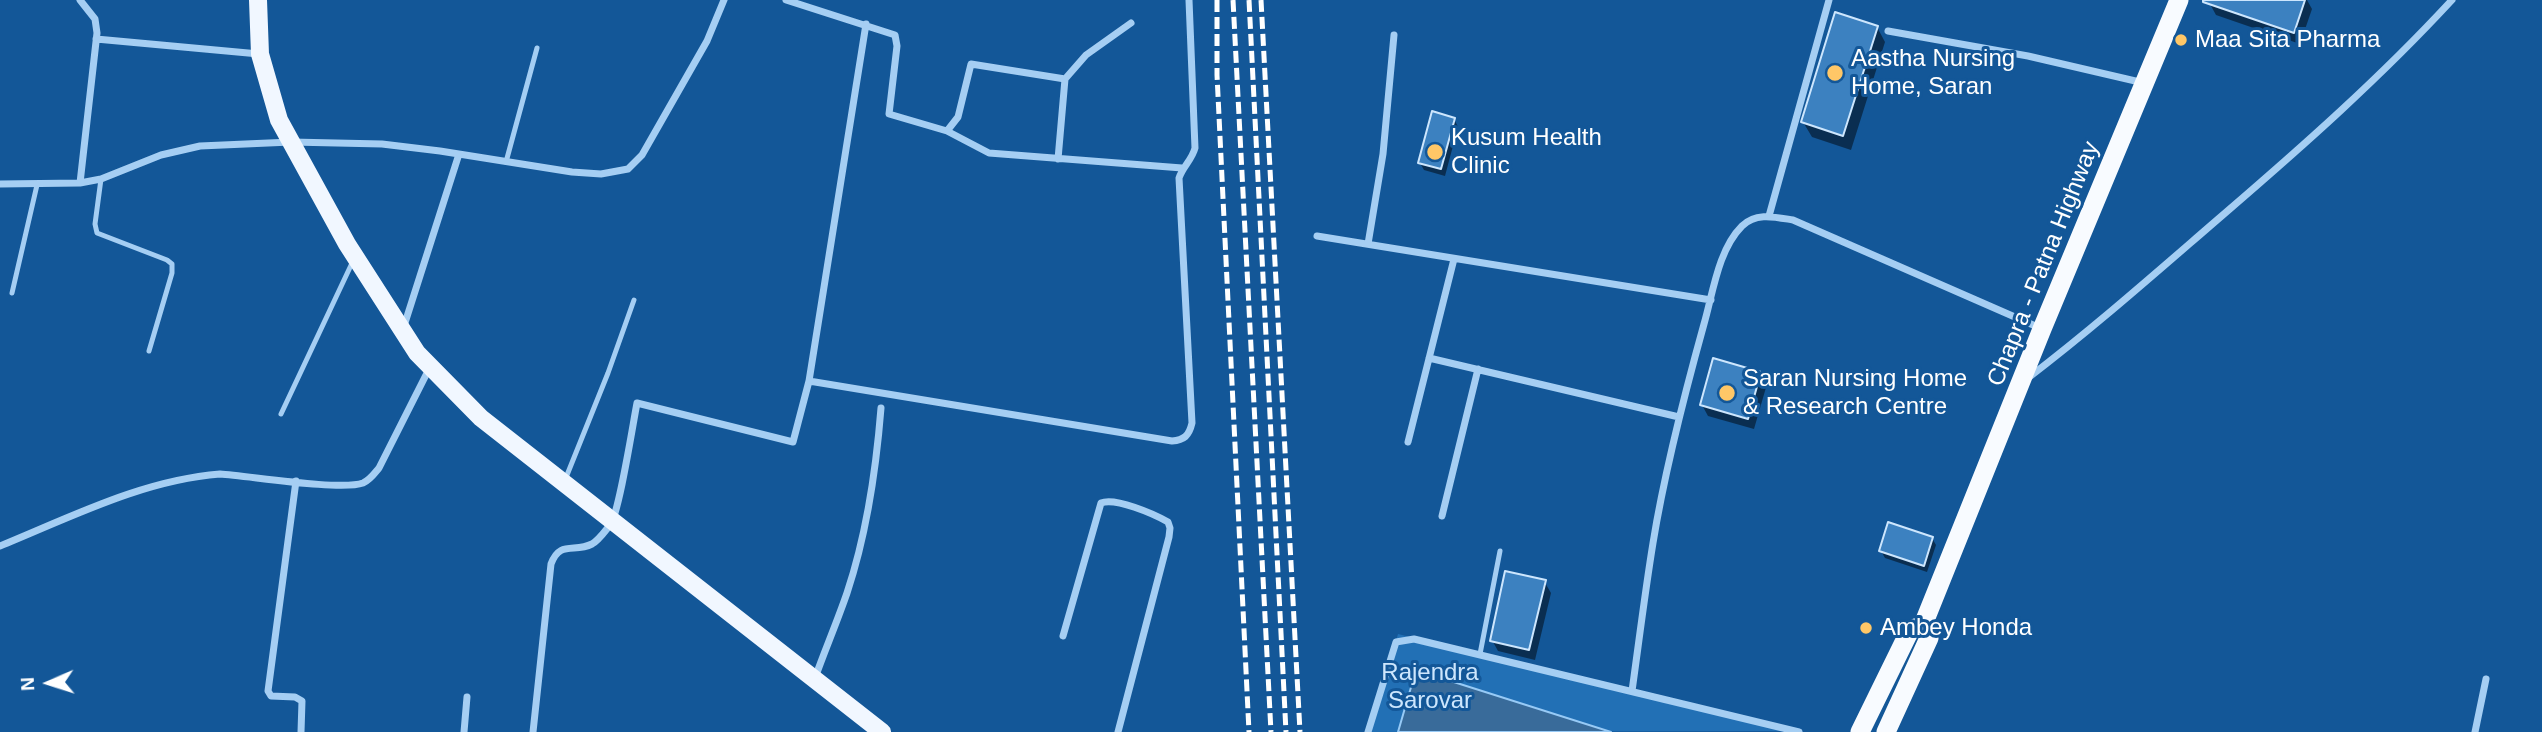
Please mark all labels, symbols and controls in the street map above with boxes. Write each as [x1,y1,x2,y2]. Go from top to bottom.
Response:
place label: Maa Sita Pharma [2195,26,2380,54]
marker: Maa Sita Pharma [2173,32,2189,48]
place label: Aastha Nursing Home, Saran [1851,45,2015,101]
marker: Aastha Nursing Home, Saran [1825,63,1845,83]
place label: Kusum Health Clinic [1451,124,1602,180]
street label: Chapra - Patna Highway [1982,137,2106,391]
marker: Kusum Health Clinic [1425,142,1445,162]
place label: Saran Nursing Home & Research Centre [1743,365,1967,421]
marker: Saran Nursing Home & Research Centre [1717,383,1737,403]
place label: Ambey Honda [1880,614,2032,642]
marker: Ambey Honda [1858,620,1874,636]
north arrow [14,648,84,718]
park label: Rajendra Sarovar [1381,659,1479,715]
text: N [17,677,38,692]

